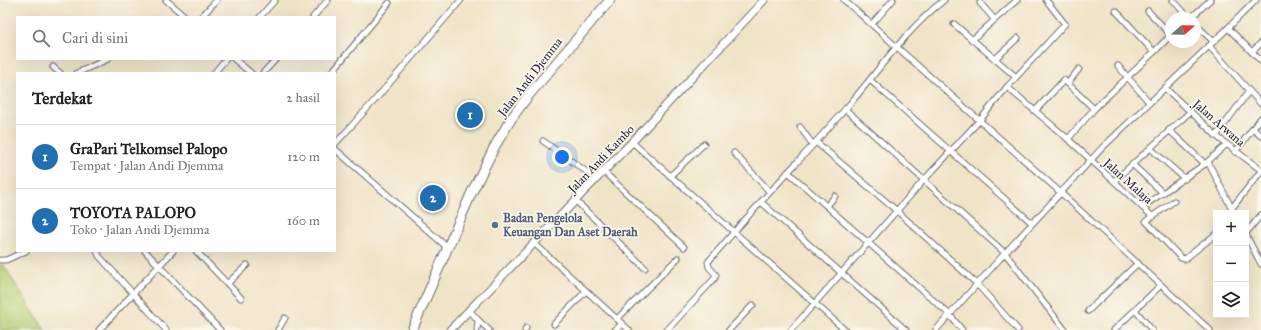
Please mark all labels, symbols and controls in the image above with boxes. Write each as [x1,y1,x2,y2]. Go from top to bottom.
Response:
north arrow [1165,12,1201,48]
search box [16,16,336,60]
icon: search [30,27,52,49]
text: Cari di sini [62,29,128,47]
street label: Jalan Andi Djemma [494,34,566,121]
text: Terdekat [32,88,92,109]
text: 2 hasil [286,90,320,106]
street label: Jalan Arwana [1188,95,1248,151]
pin: 1 [457,100,483,130]
street label: Jalan Andi Kambo [564,122,638,198]
text: GraPari Telkomsel Palopo [70,140,227,158]
your location [552,147,572,167]
text: 1 [42,149,48,165]
text: 120 m [287,149,320,165]
street label: Jalan Malaja [1099,154,1156,208]
text: Tempat · Jalan Andi Djemma [70,158,223,174]
pin: 2 [420,183,446,213]
text: TOYOTA PALOPO [70,204,196,222]
map controls [1213,210,1249,318]
button: + [1213,210,1249,246]
place label: Badan Pengelola Keuangan Dan Aset Daerah [503,211,638,240]
text: 2 [42,213,48,229]
text: 160 m [287,213,320,229]
marker: Badan Pengelola Keuangan Dan Aset Daerah [490,220,500,230]
text: Toko · Jalan Andi Djemma [70,222,210,238]
button: − [1213,246,1249,282]
button: layers [1213,282,1249,318]

